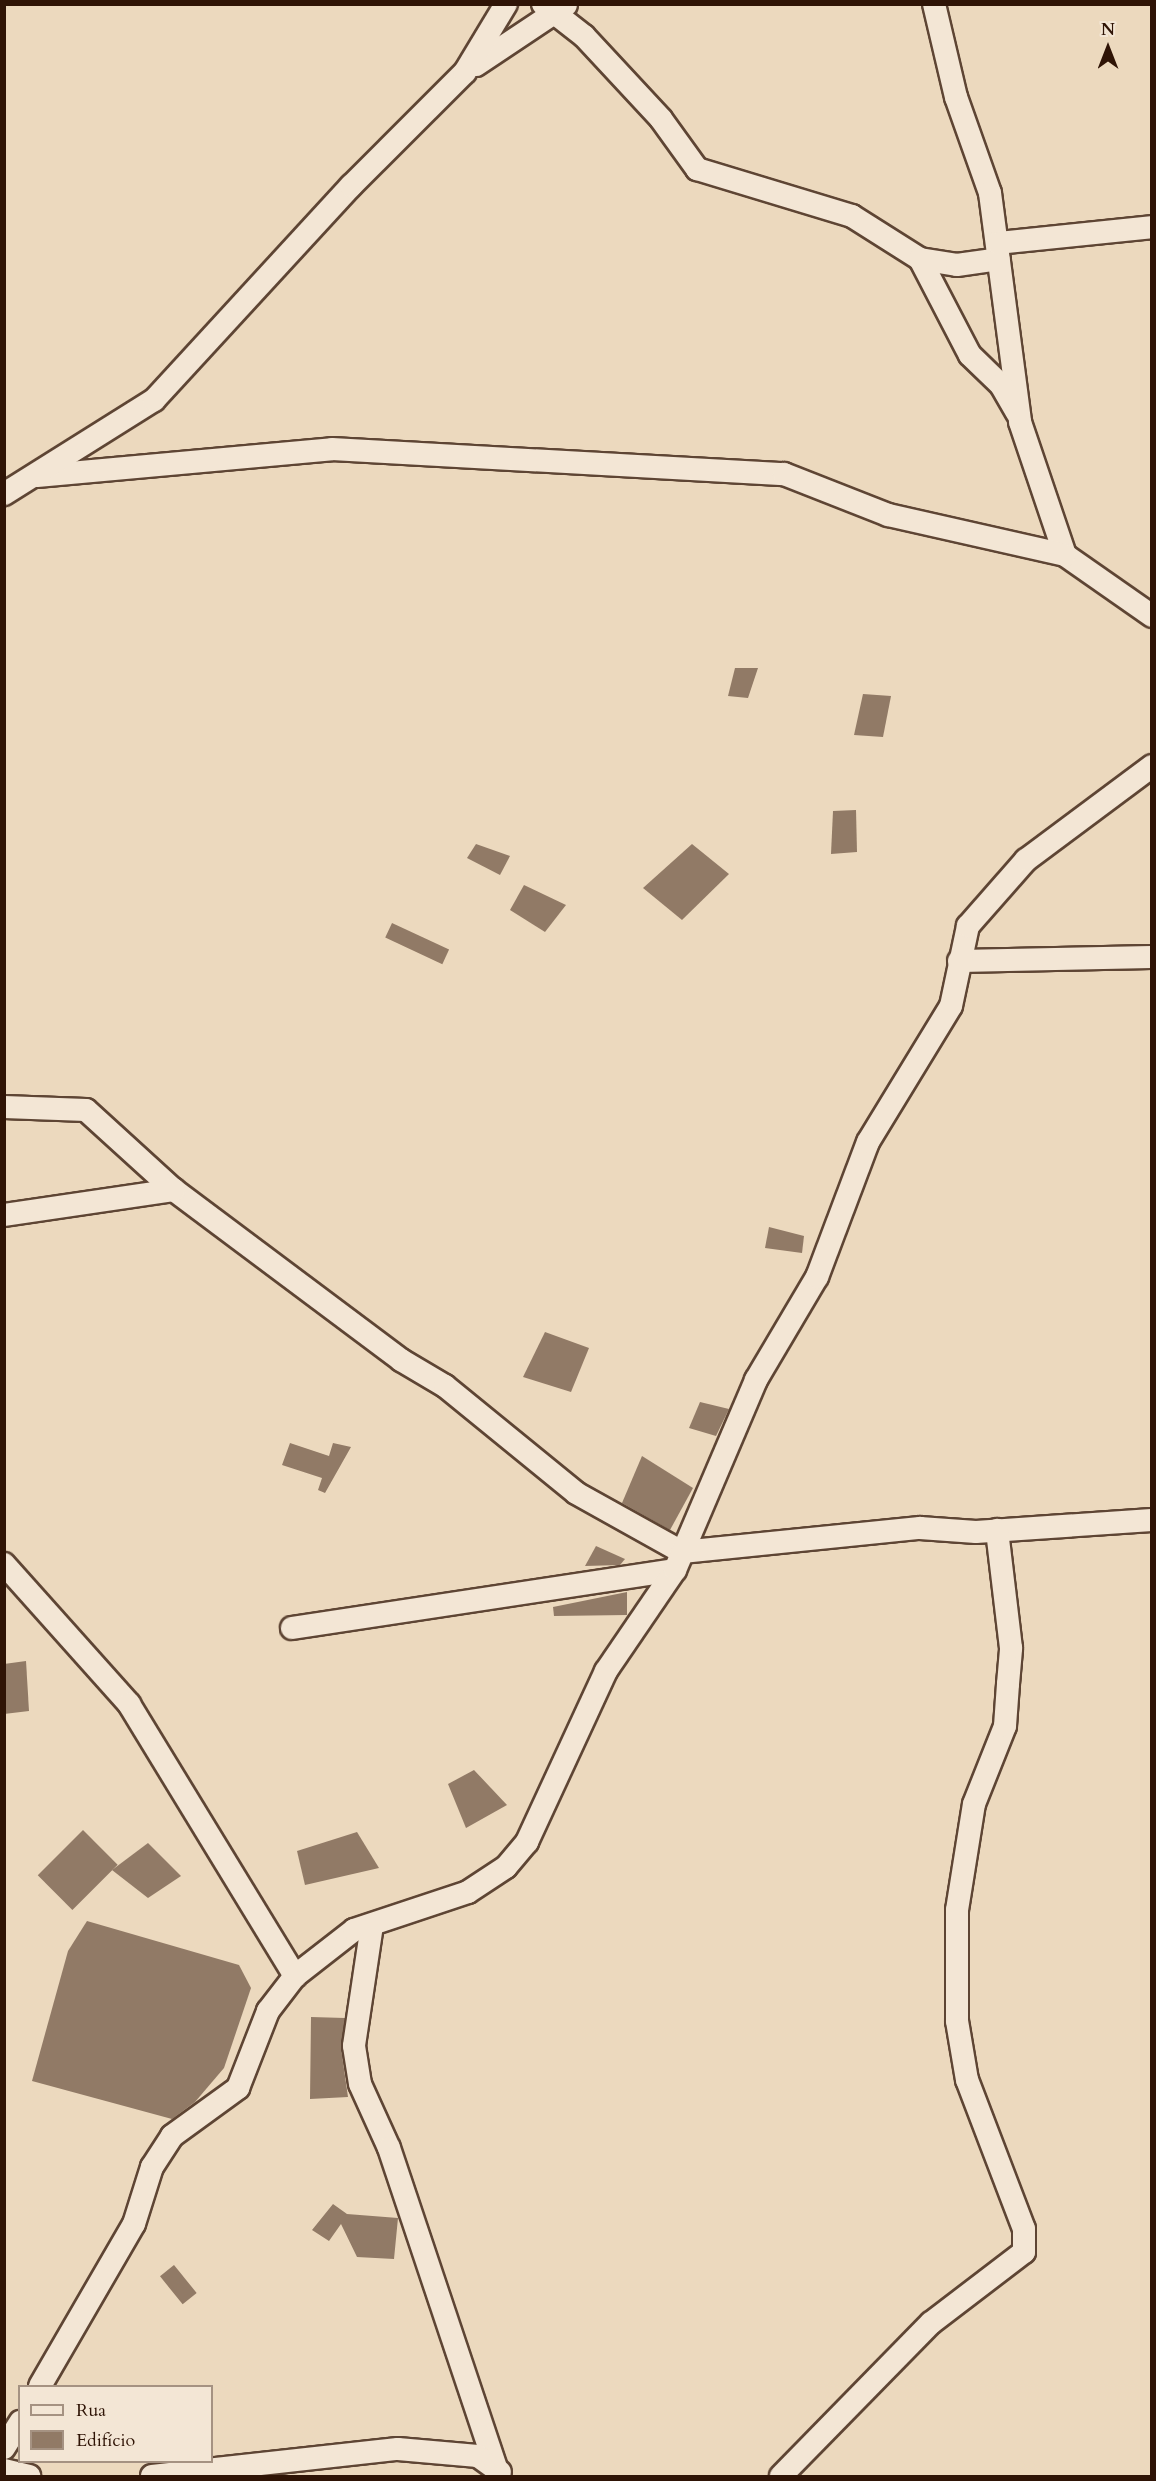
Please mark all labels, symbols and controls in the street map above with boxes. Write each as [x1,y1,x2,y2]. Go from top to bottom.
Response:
north arrow [1078,18,1138,78]
text: N [1101,19,1115,41]
legend [18,2385,213,2463]
text: Rua [76,2398,106,2423]
text: Edifício [76,2428,135,2453]

